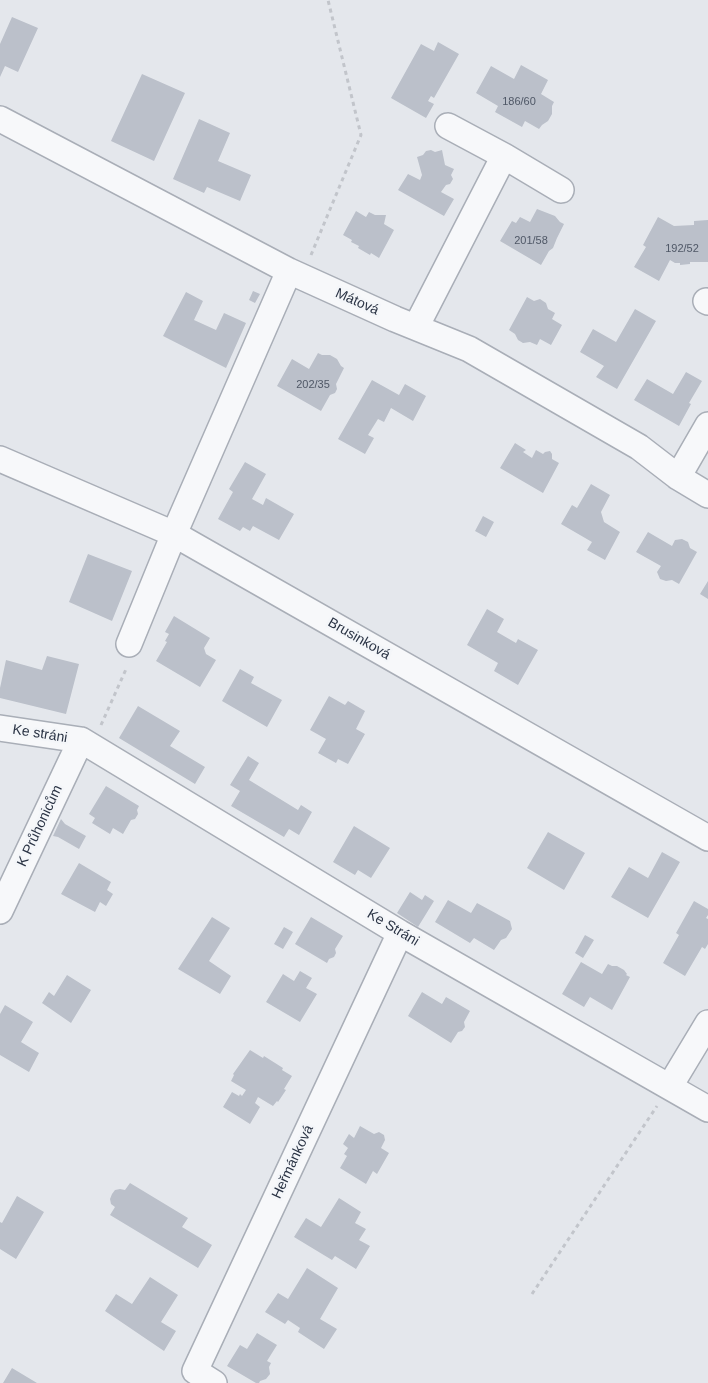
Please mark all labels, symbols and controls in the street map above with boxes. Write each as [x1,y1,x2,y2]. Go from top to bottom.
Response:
house number: 186/60 [502,95,536,109]
house number: 201/58 [514,234,548,248]
house number: 192/52 [665,242,699,256]
street label: Mátová [333,285,381,319]
house number: 202/35 [296,378,330,392]
street label: Brusinková [325,614,393,664]
street label: Ke stráni [11,721,69,747]
street label: K Průhonicům [14,783,66,869]
street label: Ke Stráni [364,906,422,950]
street label: Heřmánková [269,1122,317,1202]

